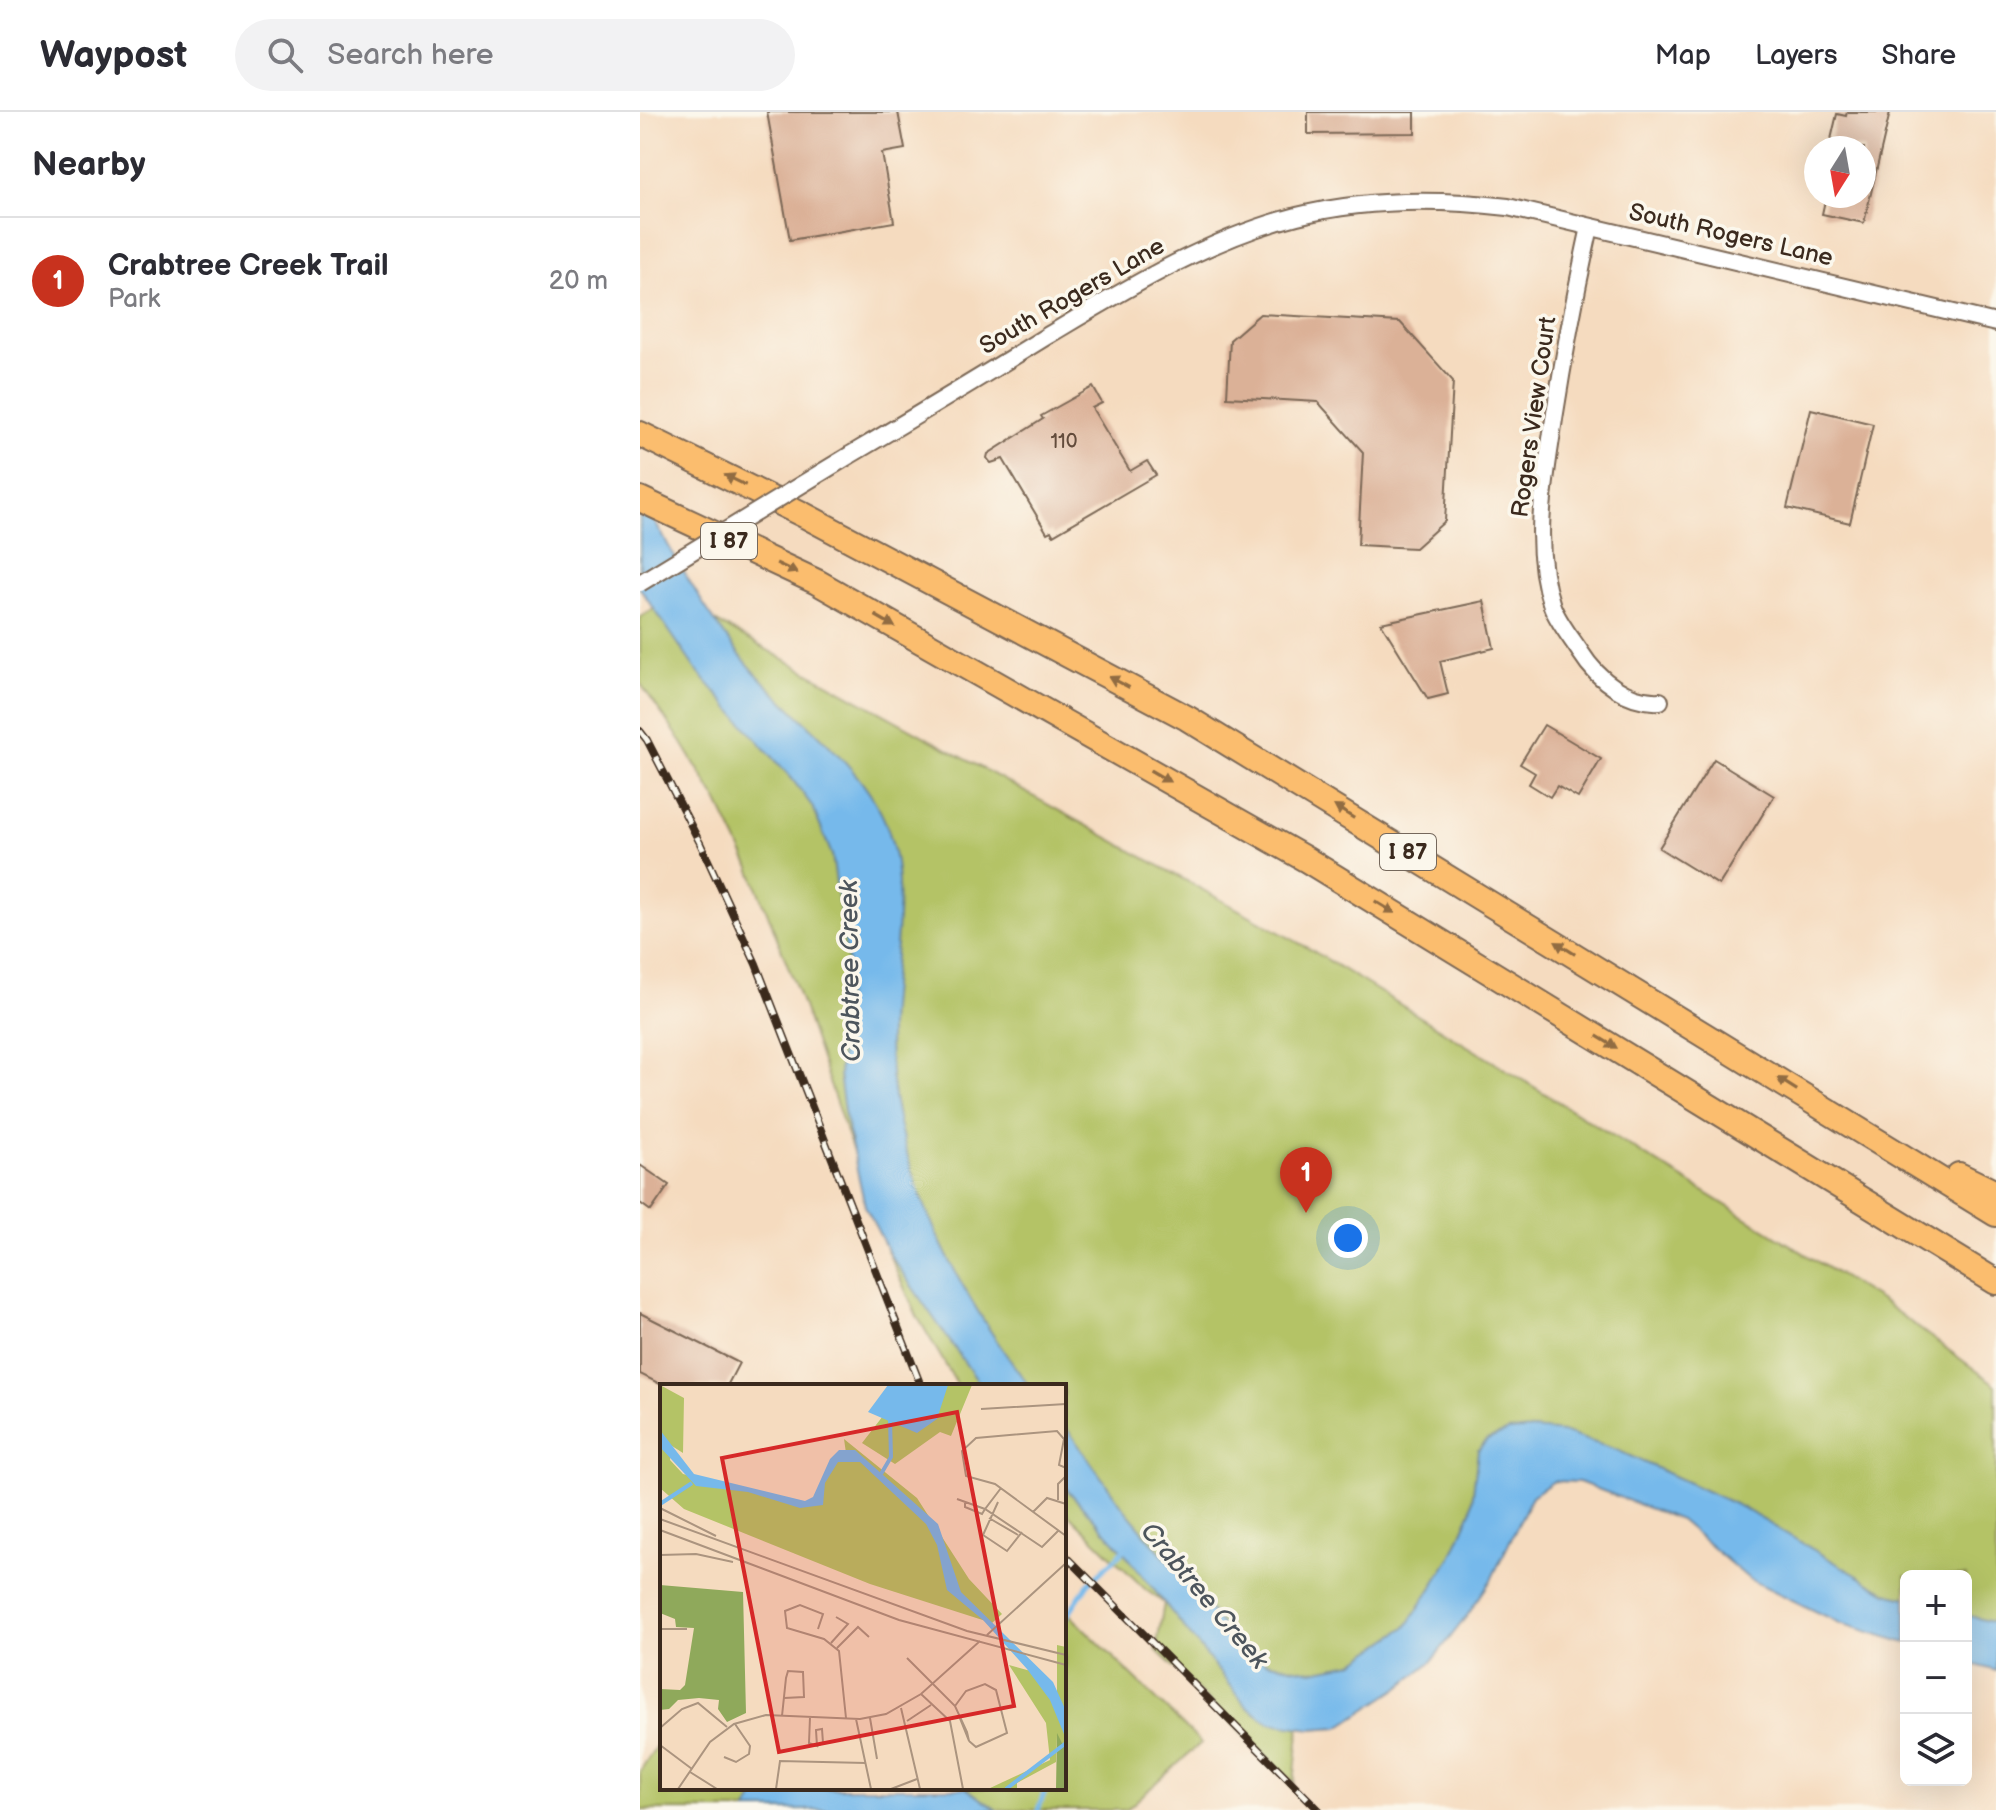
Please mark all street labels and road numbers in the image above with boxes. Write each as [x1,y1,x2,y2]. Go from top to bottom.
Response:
street label: South Rogers Lane [1626,197,1836,273]
street label: South Rogers Lane [974,231,1170,361]
street label: Rogers View Court [1506,314,1563,519]
road number: I 87 [701,523,757,559]
road number: I 87 [1380,834,1436,870]

